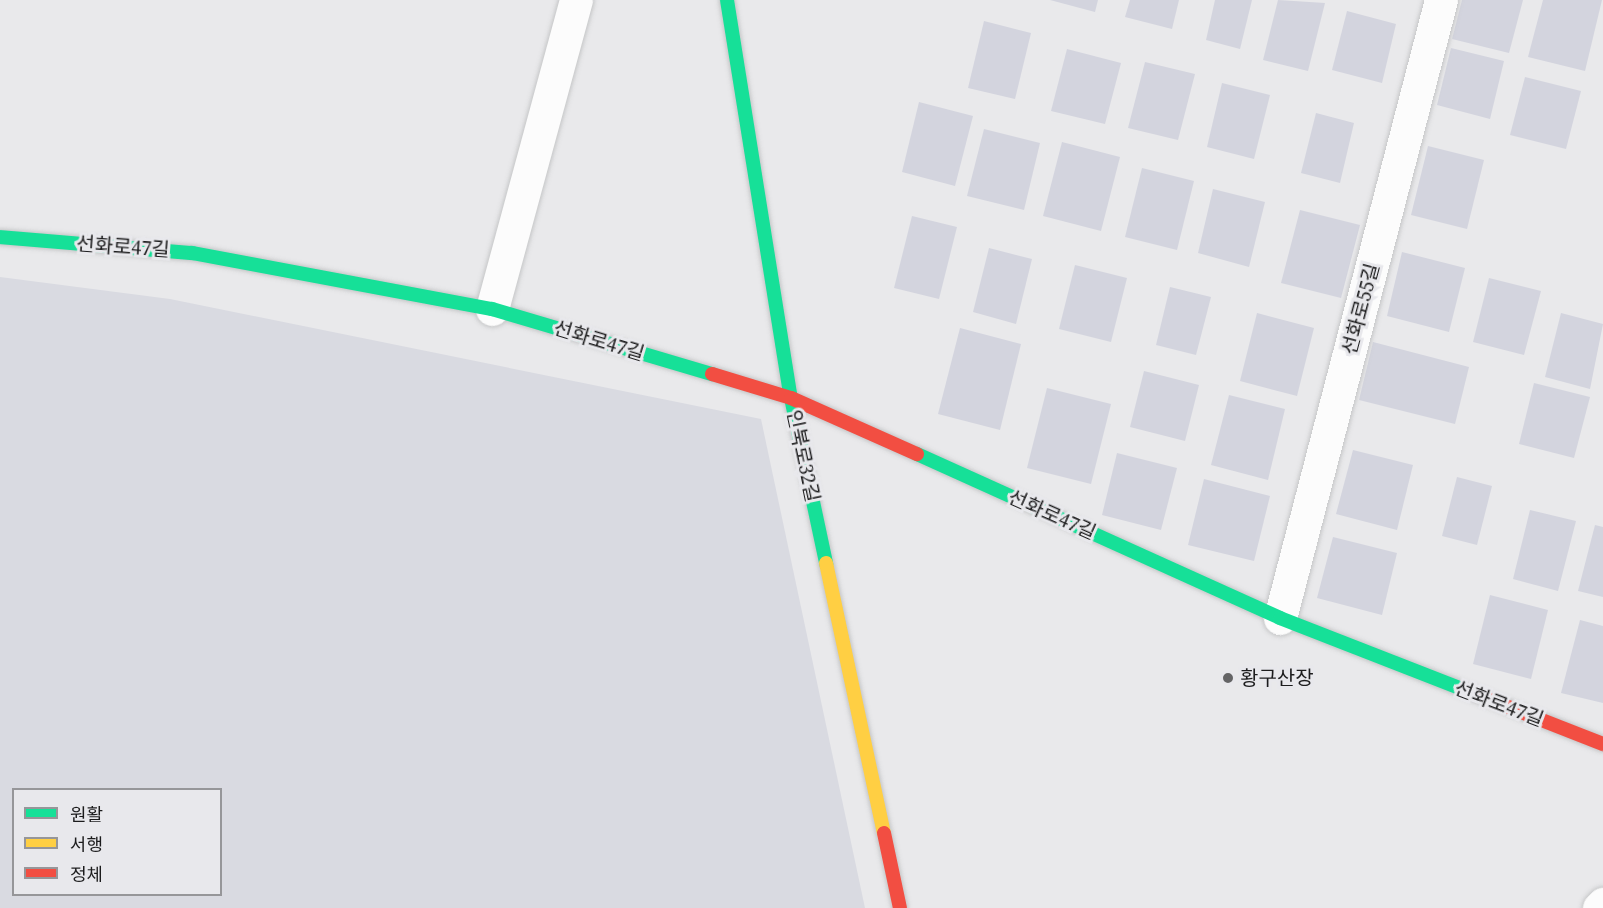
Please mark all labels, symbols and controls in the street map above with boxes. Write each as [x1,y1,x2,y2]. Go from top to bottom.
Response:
street label: 선화로47길 [75,232,171,262]
street label: 선화로55길 [1337,261,1385,357]
street label: 선화로47길 [551,316,647,366]
street label: 인북로32길 [782,408,824,504]
street label: 선화로47길 [1004,485,1100,545]
place label: 황구산장 [1240,666,1314,690]
marker: 황구산장 [1221,671,1235,685]
street label: 선화로47길 [1451,676,1547,732]
legend [12,788,222,896]
text: 원활 [70,802,103,827]
text: 서행 [70,832,103,857]
text: 정체 [70,862,103,887]

